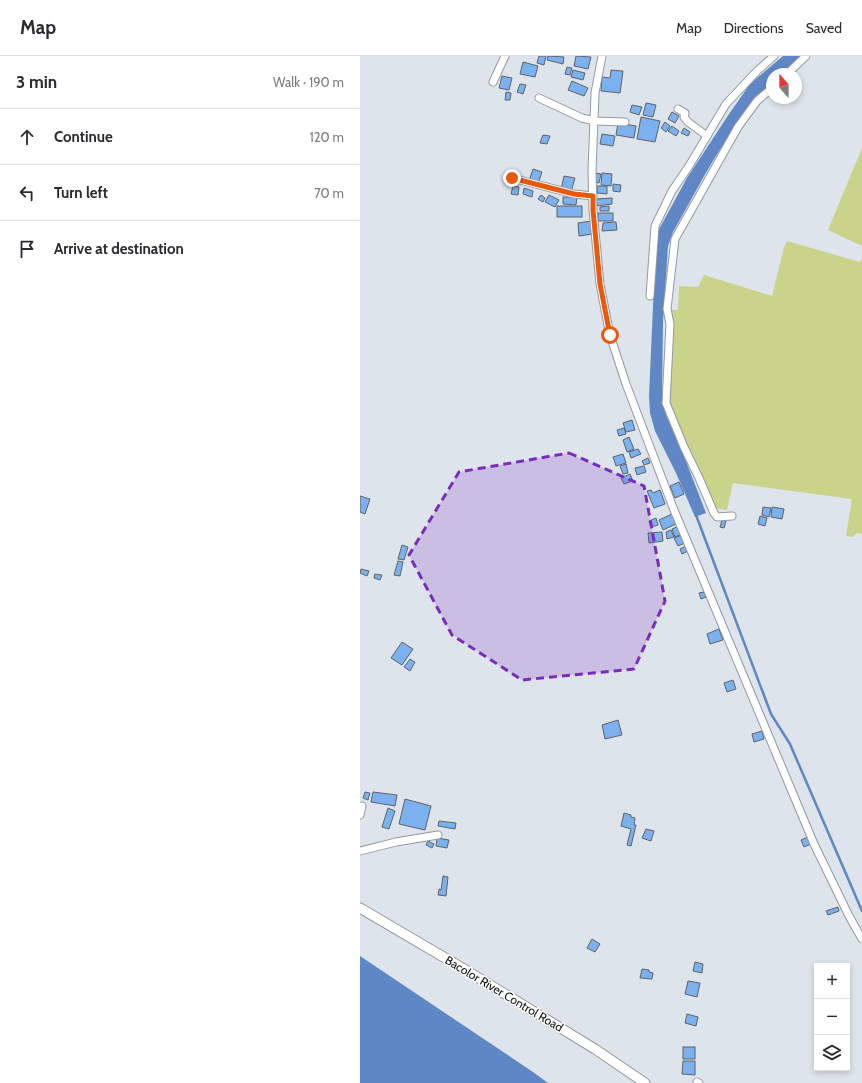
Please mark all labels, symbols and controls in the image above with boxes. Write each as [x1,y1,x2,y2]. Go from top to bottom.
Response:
text: Map [20,16,56,39]
text: Map [676,19,702,37]
text: Directions [724,19,784,37]
text: Saved [806,19,842,37]
north arrow [766,68,802,104]
text: 3 min [16,72,57,92]
text: Walk · 190 m [273,74,344,90]
icon: ahead [16,126,38,148]
text: Continue [54,128,113,146]
text: 120 m [310,129,344,145]
route end [503,169,521,187]
icon: left [16,182,38,204]
text: Turn left [54,184,108,202]
text: 70 m [314,185,344,201]
icon: arrive [16,238,38,260]
text: Arrive at destination [54,240,184,258]
route start [601,326,619,344]
street label: Bacolor River Control Road [442,952,566,1035]
map controls [814,963,850,1071]
button: + [814,963,850,999]
button: − [814,999,850,1035]
button: layers [814,1035,850,1071]

